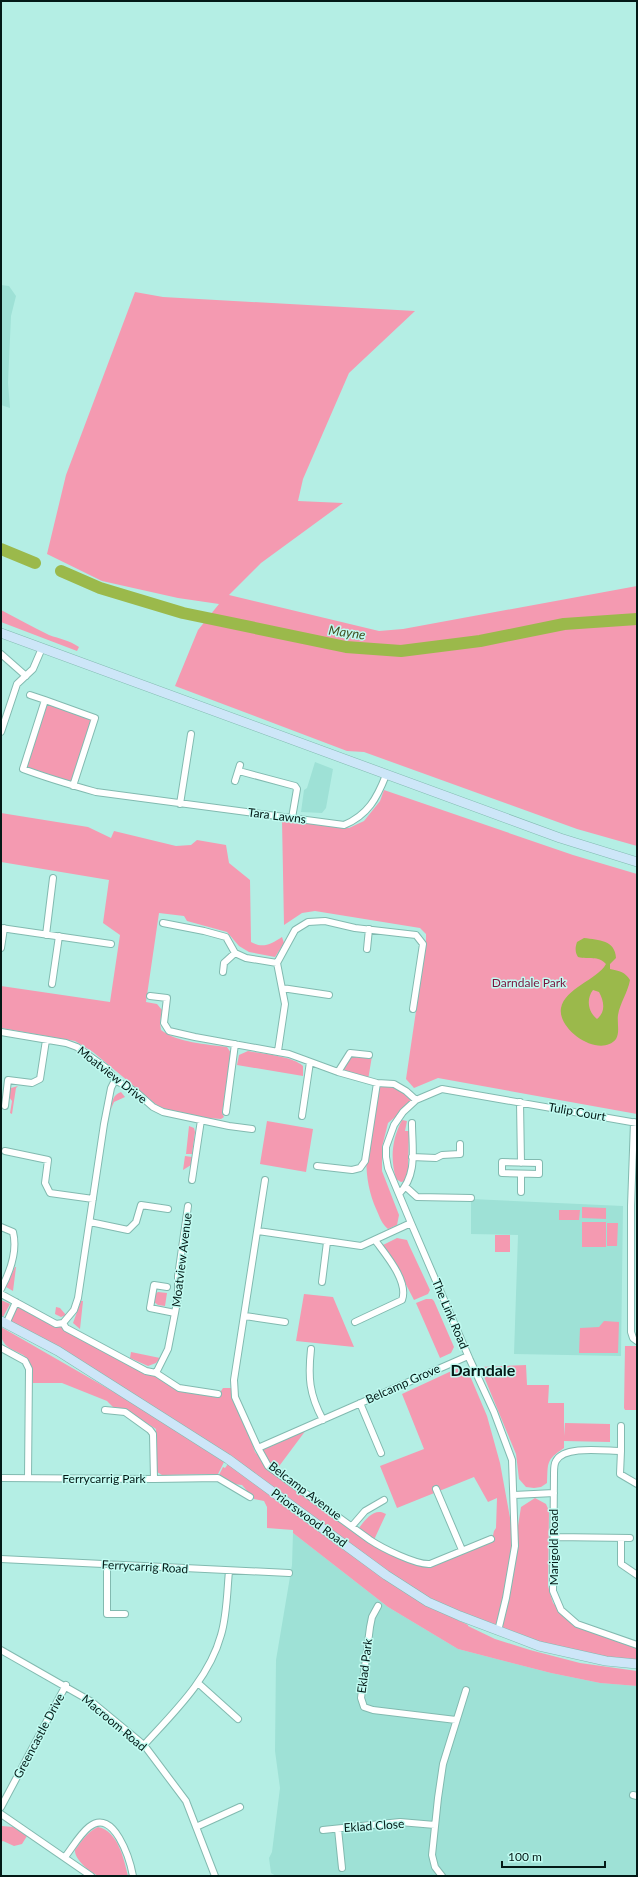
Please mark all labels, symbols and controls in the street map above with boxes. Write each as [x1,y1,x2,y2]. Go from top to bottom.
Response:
water label: Mayne [328,622,366,642]
street label: Tara Lawns [247,805,307,827]
park label: Darndale Park [492,975,567,990]
street label: Moatview Drive [75,1043,150,1106]
street label: Tulip Court [547,1099,608,1124]
street label: Moatview Avenue [168,1212,195,1308]
street label: The Link Road [429,1277,472,1351]
street label: Belcamp Grove [363,1360,442,1407]
district label: Darndale [451,1360,516,1379]
street label: Belcamp Avenue [266,1458,345,1523]
street label: Ferrycarrig Park [62,1471,147,1486]
street label: Priorswood Road [268,1485,350,1550]
street label: Marigold Road [546,1509,561,1585]
street label: Ferrycarrig Road [101,1557,189,1576]
street label: Eklad Park [354,1637,375,1694]
street label: Greencastle Drive [10,1691,67,1781]
street label: Macroom Road [79,1691,150,1754]
street label: Eklad Close [343,1816,405,1835]
scale bar [502,1843,605,1869]
text: 100 m [508,1849,542,1864]

